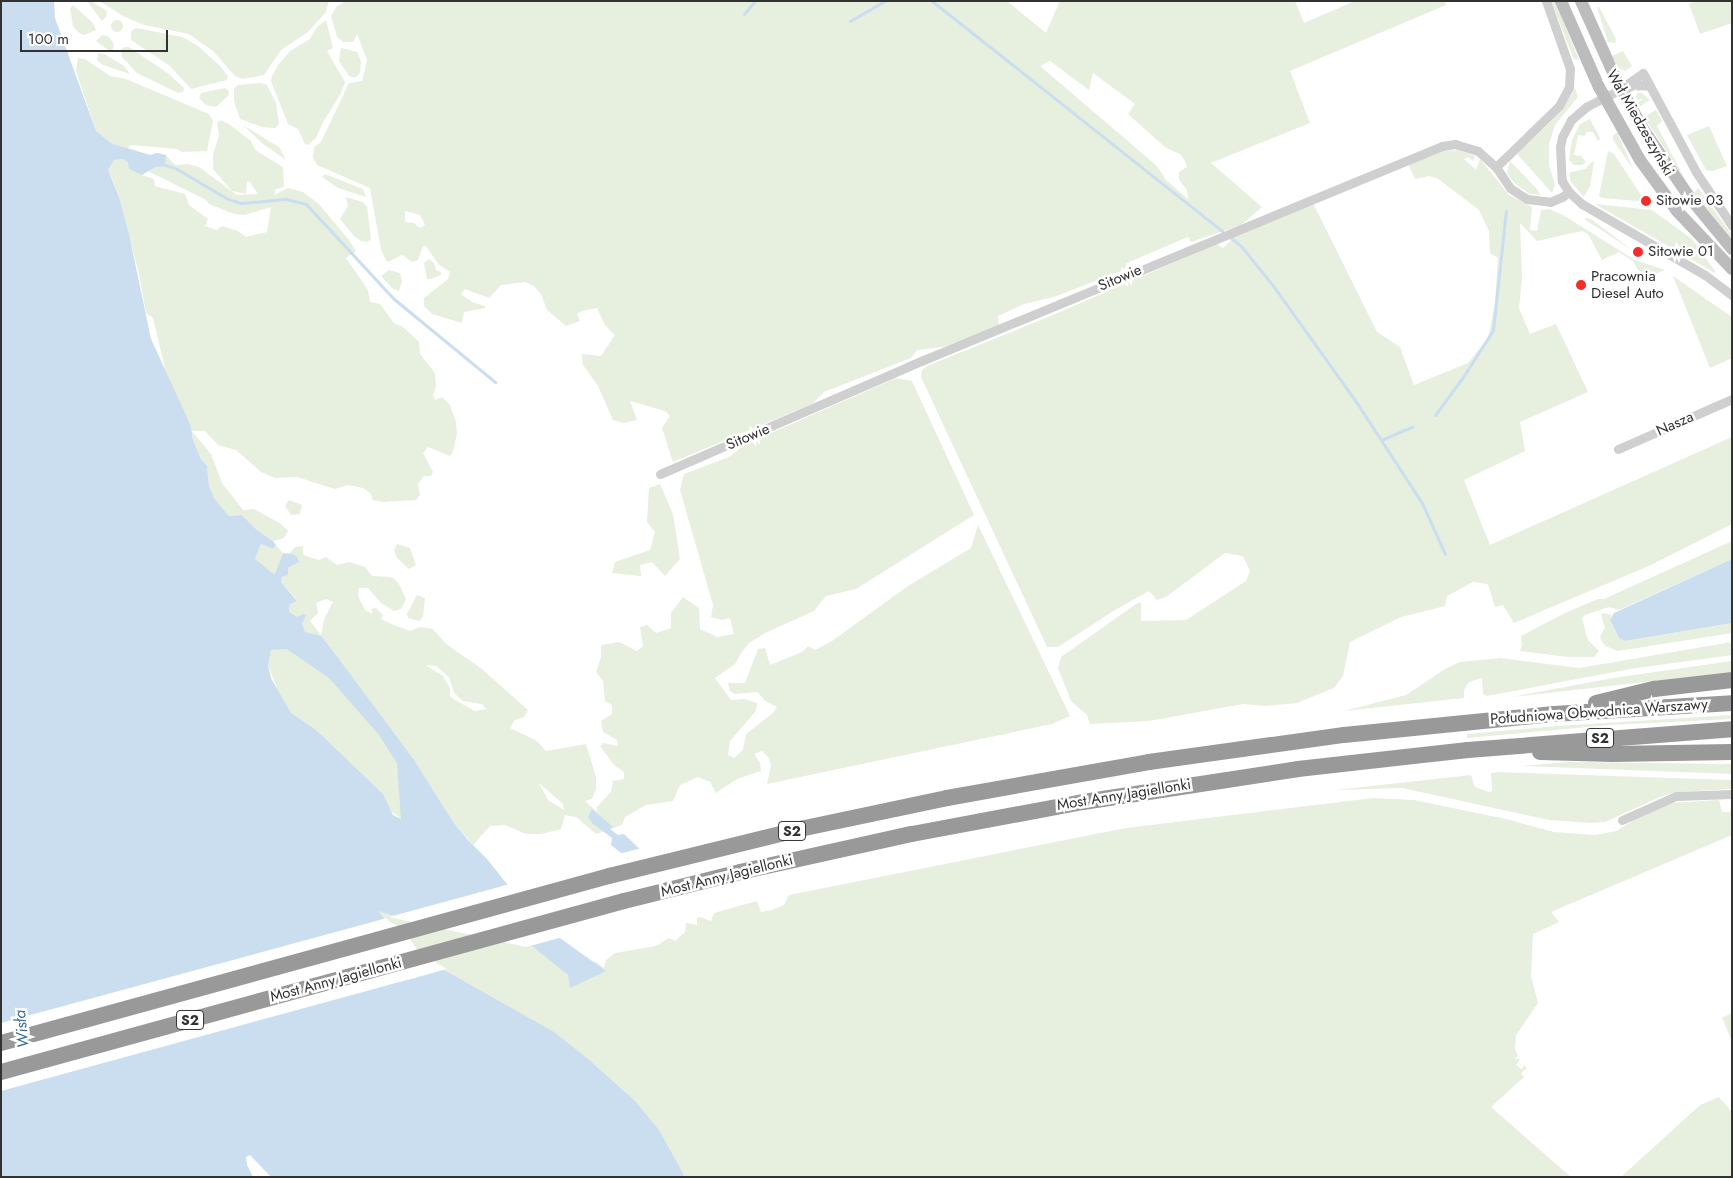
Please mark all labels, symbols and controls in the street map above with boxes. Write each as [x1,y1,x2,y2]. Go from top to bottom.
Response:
scale bar [22,20,170,52]
text: 100 m [28,28,69,50]
street label: Wał Miedzeszyński [1602,67,1678,179]
place label: Sitowie 03 [1656,192,1723,210]
marker: Sitowie 03 [1640,195,1652,207]
place label: Sitowie 01 [1648,243,1714,261]
marker: Sitowie 01 [1632,246,1644,258]
street label: Sitowie [1096,261,1144,295]
place label: Pracownia Diesel Auto [1591,267,1664,302]
marker: Pracownia Diesel Auto [1575,279,1587,291]
street label: Nasza [1654,408,1696,440]
street label: Sitowie [724,420,772,454]
street label: Południowa Obwodnica Warszawy [1490,695,1708,729]
road number: S2 [1585,726,1615,750]
street label: Most Anny Jagiellonki [1056,776,1192,814]
road number: S2 [777,819,807,842]
street label: Most Anny Jagiellonki [659,851,795,901]
street label: Most Anny Jagiellonki [268,954,404,1006]
road number: S2 [175,1008,205,1032]
water label: Wisła [10,1009,34,1049]

